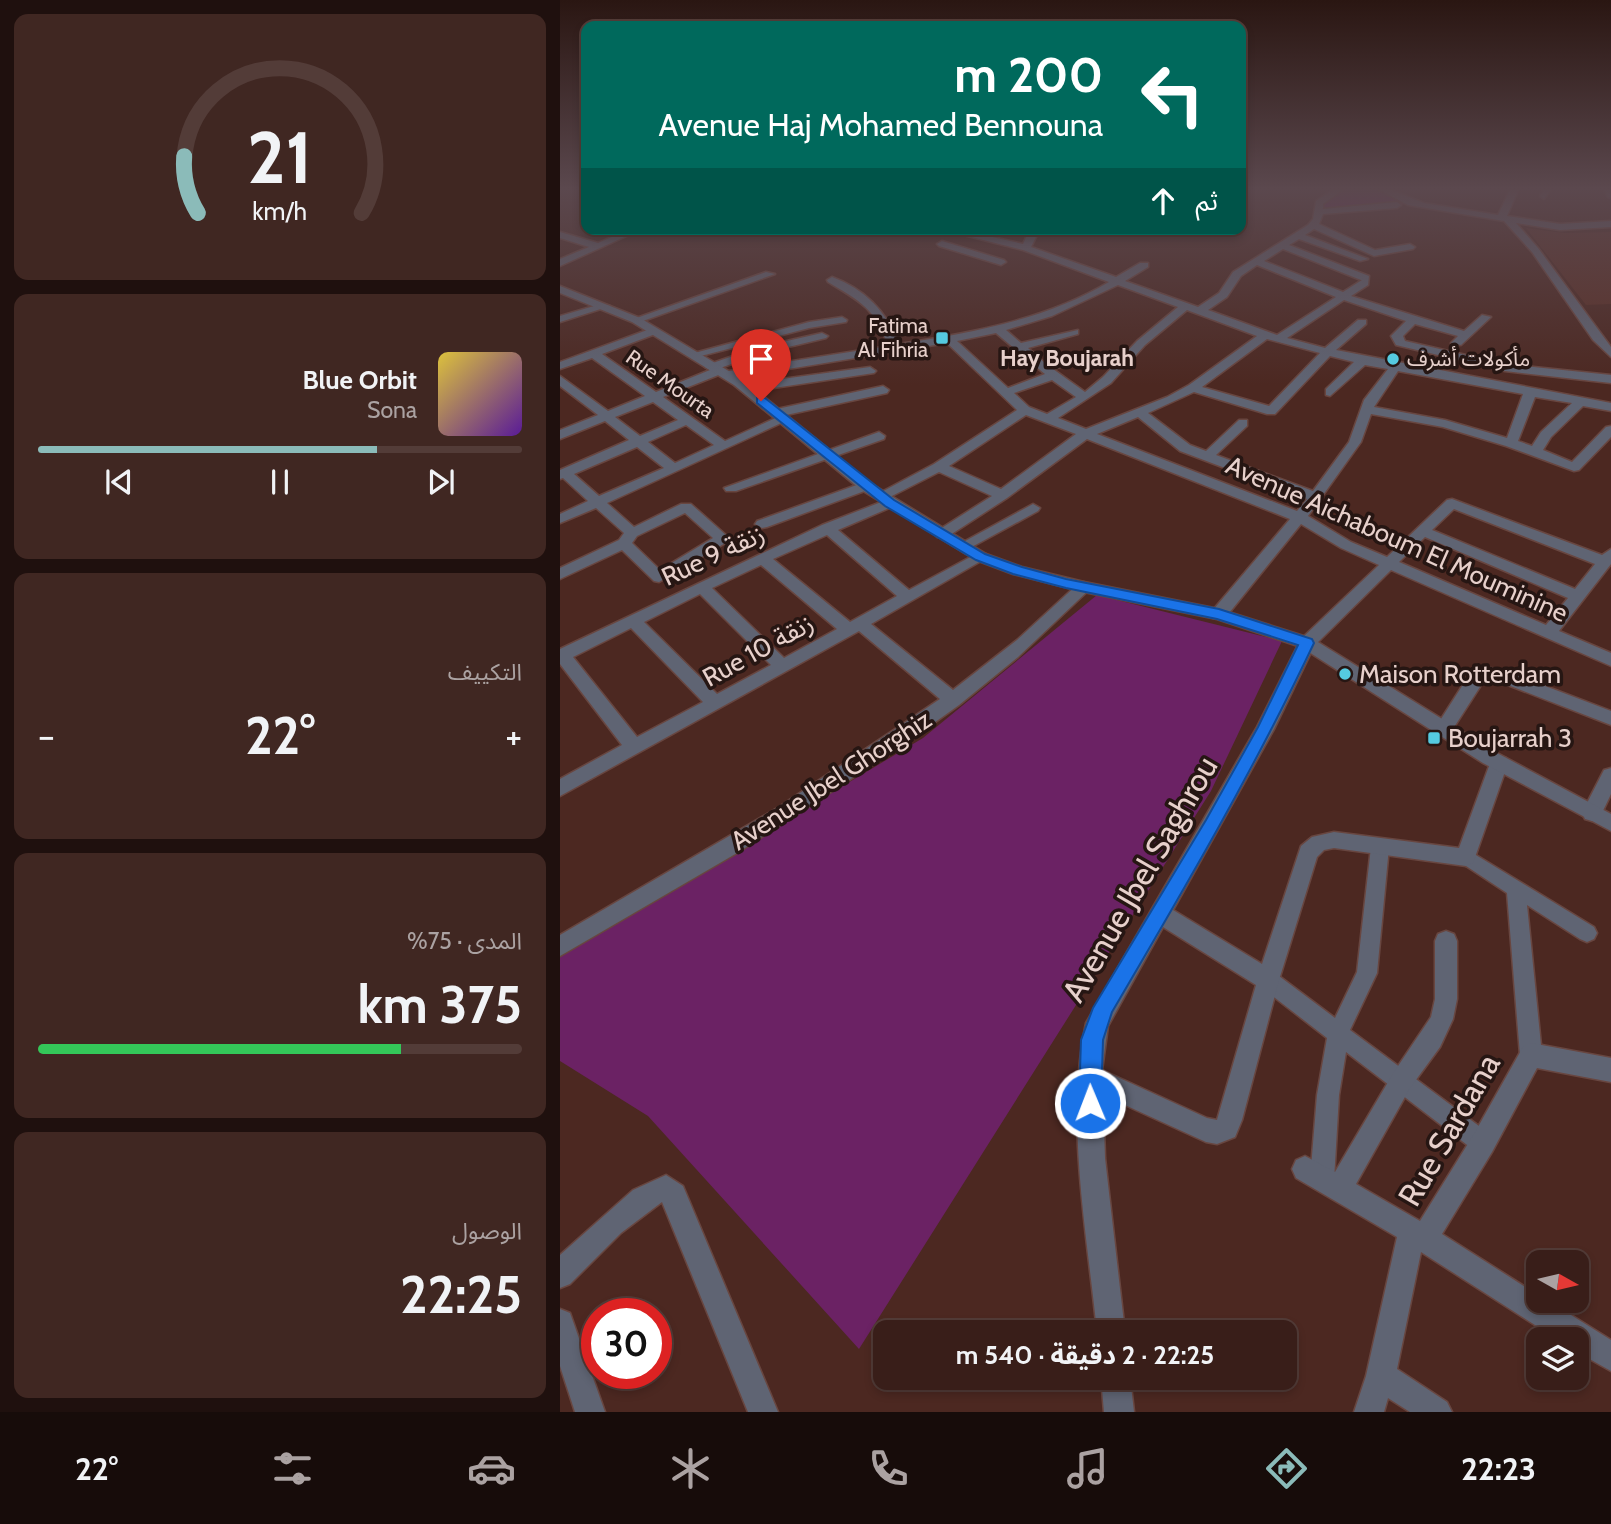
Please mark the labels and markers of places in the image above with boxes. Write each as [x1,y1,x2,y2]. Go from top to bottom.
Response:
place label: Fatima Al Fihria [858,313,928,362]
pin [731,329,791,401]
marker: Fatima Al Fihria [934,330,950,346]
place label: مأكولات أشرف [1407,346,1530,371]
marker: مأكولات أشرف [1385,351,1401,367]
place label: Maison Rotterdam [1359,658,1561,690]
marker: Maison Rotterdam [1337,666,1353,682]
place label: Boujarrah 3 [1448,722,1572,754]
marker: Boujarrah 3 [1426,730,1442,746]

